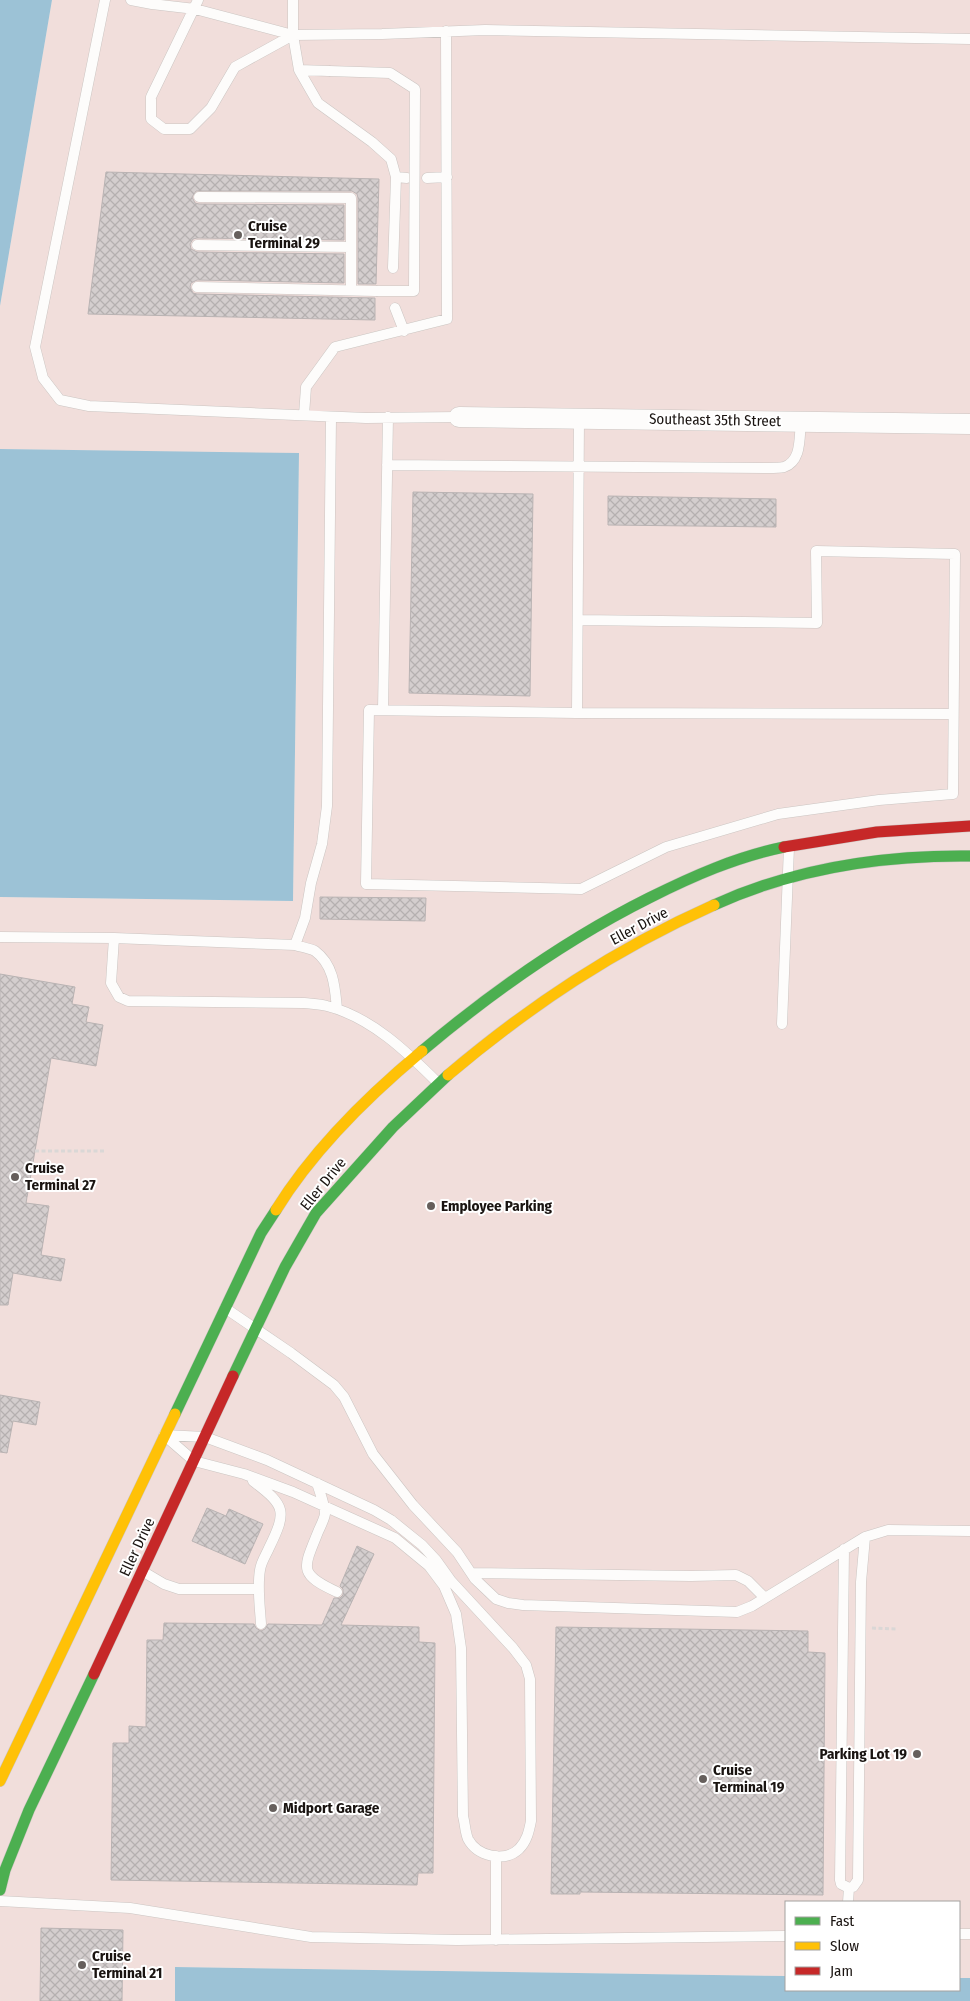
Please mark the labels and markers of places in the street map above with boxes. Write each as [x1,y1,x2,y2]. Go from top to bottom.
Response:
place label: Cruise Terminal 29 [248,217,320,252]
marker: Cruise Terminal 29 [232,229,244,241]
place label: Cruise Terminal 27 [25,1159,96,1194]
marker: Cruise Terminal 27 [9,1171,21,1183]
place label: Employee Parking [441,1197,553,1215]
marker: Employee Parking [425,1200,437,1212]
place label: Parking Lot 19 [819,1745,907,1763]
marker: Parking Lot 19 [911,1748,923,1760]
place label: Cruise Terminal 19 [713,1761,785,1796]
marker: Cruise Terminal 19 [697,1773,709,1785]
place label: Midport Garage [283,1799,380,1817]
marker: Midport Garage [267,1802,279,1814]
place label: Cruise Terminal 21 [92,1947,162,1982]
marker: Cruise Terminal 21 [76,1959,88,1971]

